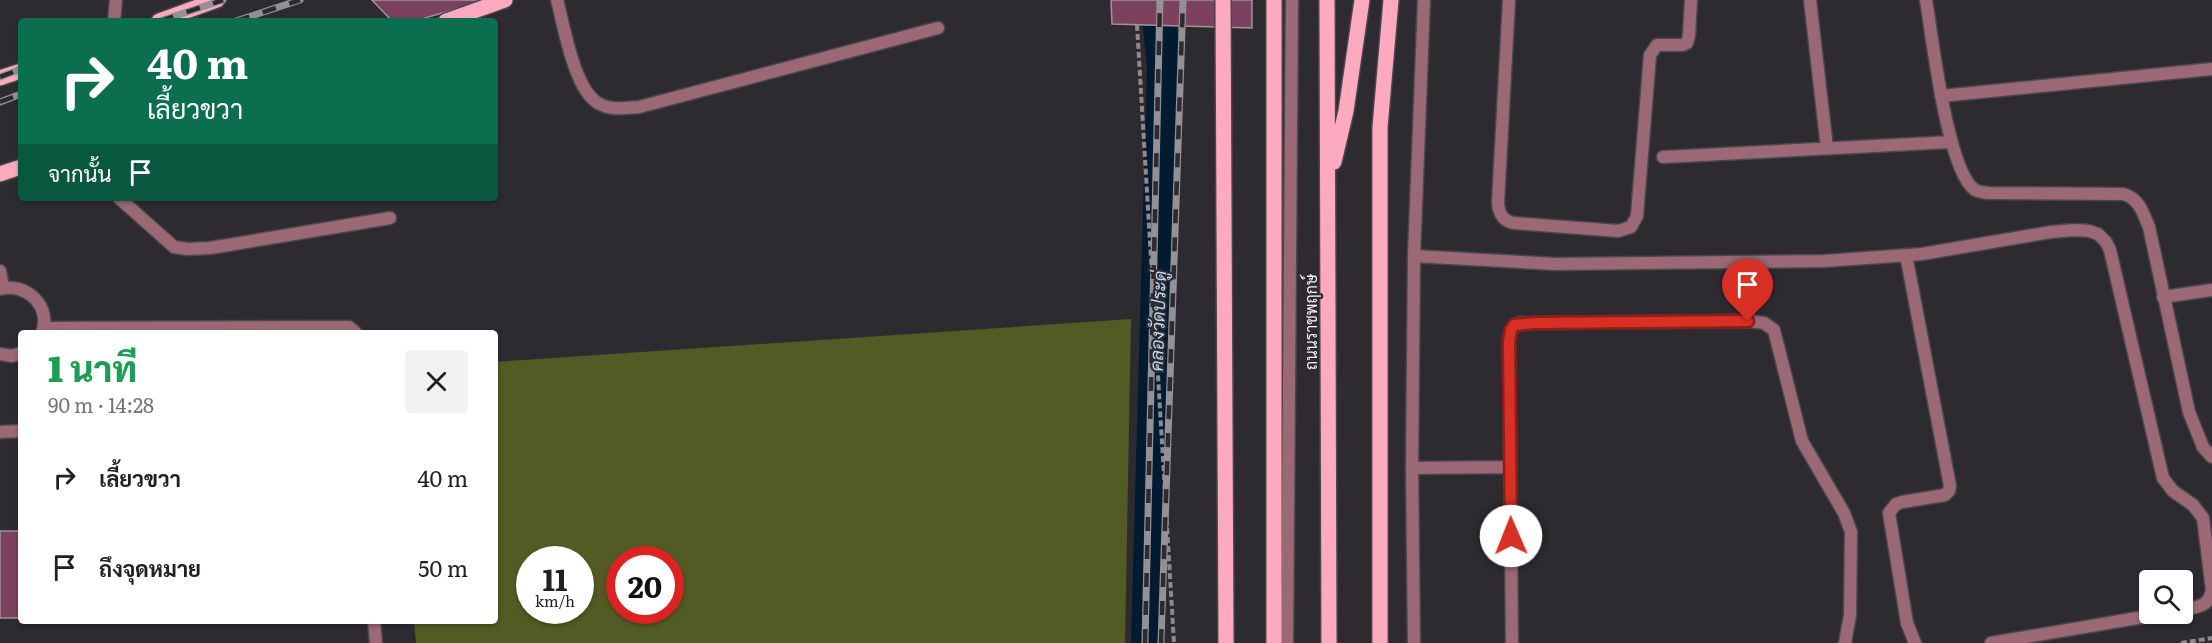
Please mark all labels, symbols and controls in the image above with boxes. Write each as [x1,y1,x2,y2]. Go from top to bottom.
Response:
text: 40 m [147,30,248,92]
icon: right [48,42,126,120]
text: เลี้ยวขวา [147,87,243,127]
text: จากนั้น [48,156,112,189]
icon: arrive [124,156,157,189]
pin [1722,259,1773,321]
icon: arrive [1731,268,1764,301]
water label: คลองวัดประดู่ [1142,269,1173,372]
street label: ถนนราชพฤกษ์ [1298,274,1322,370]
text: 1 นาที [48,340,137,393]
button: close [405,350,468,413]
text: 90 m · 14:28 [48,389,154,419]
icon: right [48,461,81,494]
text: เลี้ยวขวา [99,461,181,494]
text: 40 m [417,461,468,494]
position arrow [1479,504,1543,568]
speed limit sign: 20 [606,546,684,624]
icon: arrive [48,551,81,584]
text: ถึงจุดหมาย [99,551,201,584]
text: 50 m [418,551,468,584]
text: 11 [543,556,567,600]
map controls [2139,570,2193,624]
button: search [2139,570,2193,624]
text: km/h [535,589,575,612]

